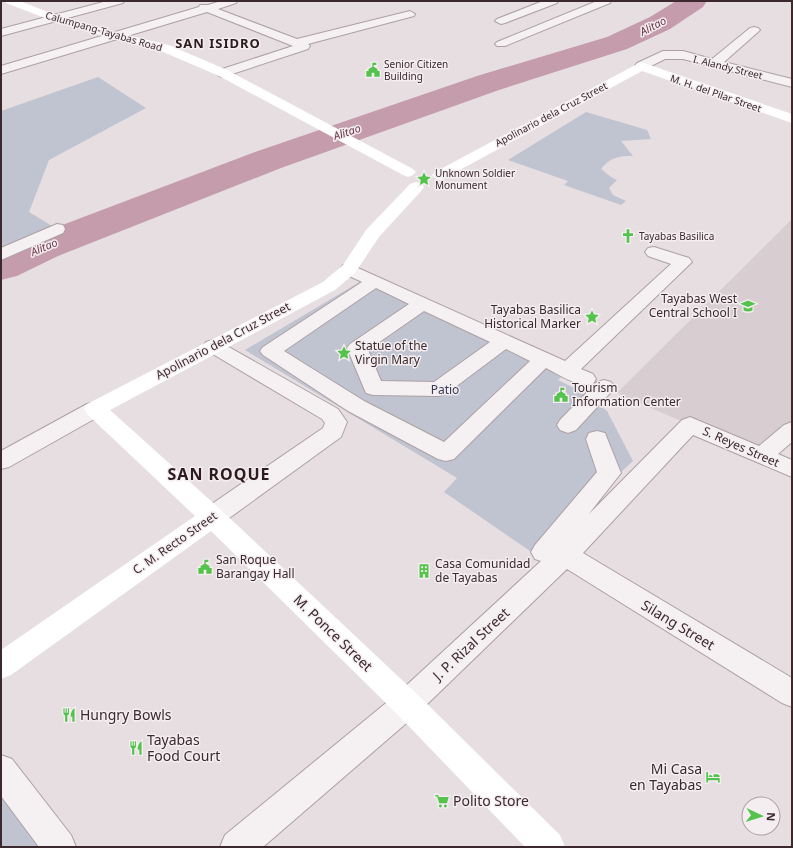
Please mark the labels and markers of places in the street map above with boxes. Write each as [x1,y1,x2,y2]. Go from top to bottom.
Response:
place label: Senior Citizen Building [384,57,448,83]
public building icon: Senior Citizen Building [365,62,381,78]
place label: Unknown Soldier Monument [435,166,515,192]
place icon: Unknown Soldier Monument [416,171,432,187]
church icon: Tayabas Basilica [620,228,636,244]
place label: Tayabas Basilica [639,229,714,243]
place label: Tayabas West Central School I [649,290,738,321]
school or university icon: Tayabas West Central School I [740,298,756,314]
place label: Tayabas Basilica Historical Marker [484,301,581,332]
place icon: Tayabas Basilica Historical Marker [584,309,600,325]
place label: Statue of the Virgin Mary [355,337,428,368]
place icon: Statue of the Virgin Mary [336,345,352,361]
place label: Tourism Information Center [572,379,681,410]
public building icon: Tourism Information Center [553,387,569,403]
place label: San Roque Barangay Hall [216,551,295,582]
place label: Casa Comunidad de Tayabas [435,555,530,586]
public building icon: San Roque Barangay Hall [197,559,213,575]
building icon: Casa Comunidad de Tayabas [416,563,432,579]
place label: Hungry Bowls [80,705,172,724]
restaurant icon: Hungry Bowls [61,707,77,723]
place label: Tayabas Food Court [147,730,220,765]
restaurant icon: Tayabas Food Court [128,740,144,756]
place label: Mi Casa en Tayabas [629,759,702,794]
hotel icon: Mi Casa en Tayabas [705,769,721,785]
place label: Polito Store [453,791,529,810]
supermarket icon: Polito Store [434,793,450,809]

